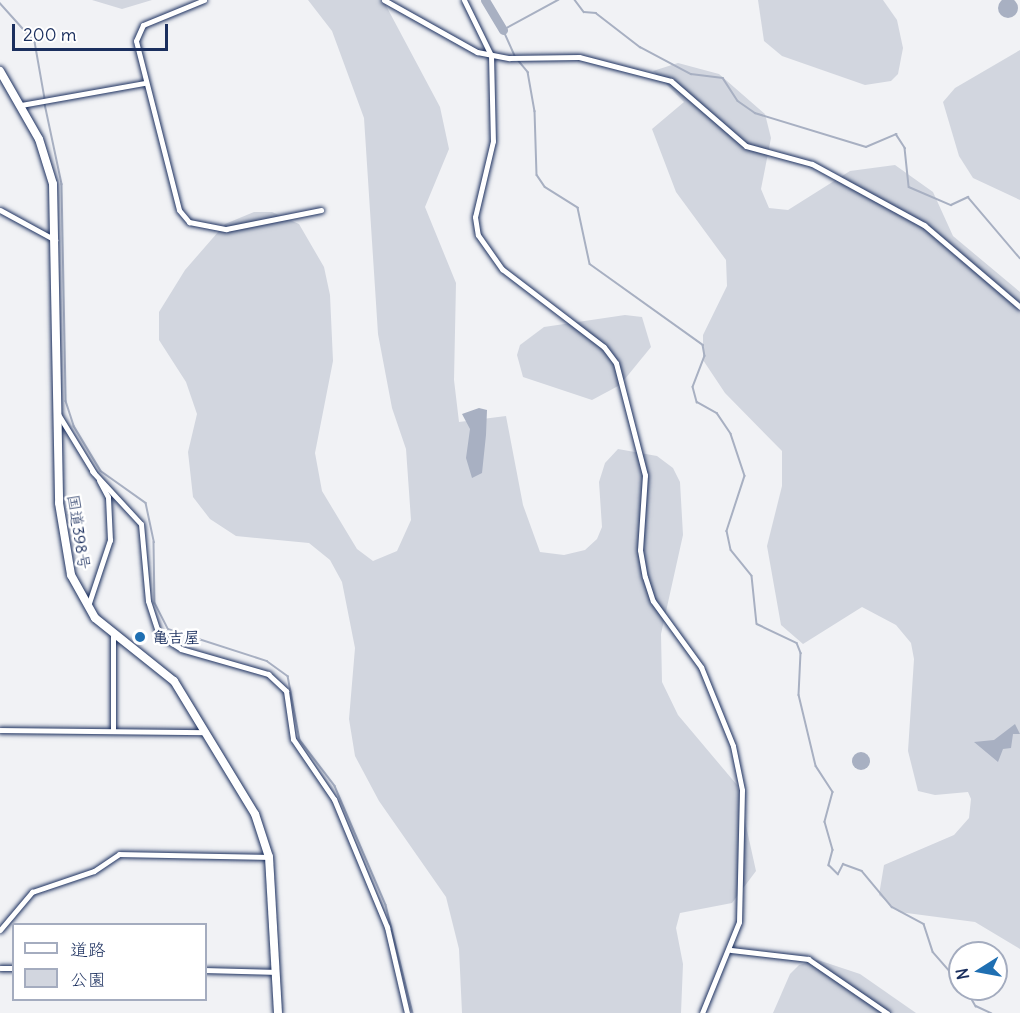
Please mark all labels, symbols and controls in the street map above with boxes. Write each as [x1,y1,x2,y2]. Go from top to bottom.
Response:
scale bar [15,12,171,50]
text: 200 m [23,23,77,46]
street label: 国道398号 [64,493,94,571]
place label: 亀吉屋 [152,627,200,647]
marker: 亀吉屋 [133,630,147,644]
legend [12,923,207,1001]
text: 道路 [70,938,106,961]
north arrow [948,941,1008,1001]
text: N [951,967,973,981]
text: 公園 [70,968,106,991]

